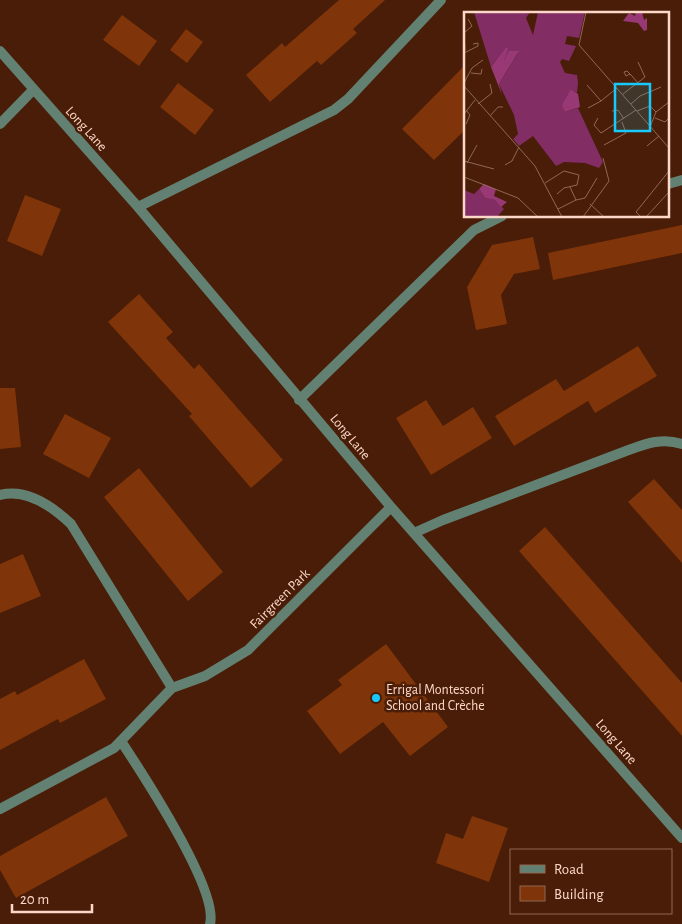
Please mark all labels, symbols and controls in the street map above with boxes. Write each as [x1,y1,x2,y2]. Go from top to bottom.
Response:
inset map [464,12,670,218]
street label: Long Lane [63,104,109,154]
street label: Long Lane [327,412,373,462]
street label: Fairgreen Park [247,566,313,632]
place label: Errigal Montessori School and Crèche [386,683,485,713]
marker: Errigal Montessori School and Crèche [370,692,382,704]
street label: Long Lane [593,717,639,767]
legend [510,849,672,914]
text: Road [554,862,584,877]
scale bar [12,882,92,914]
text: Building [554,887,604,902]
text: 20 m [20,892,49,907]

